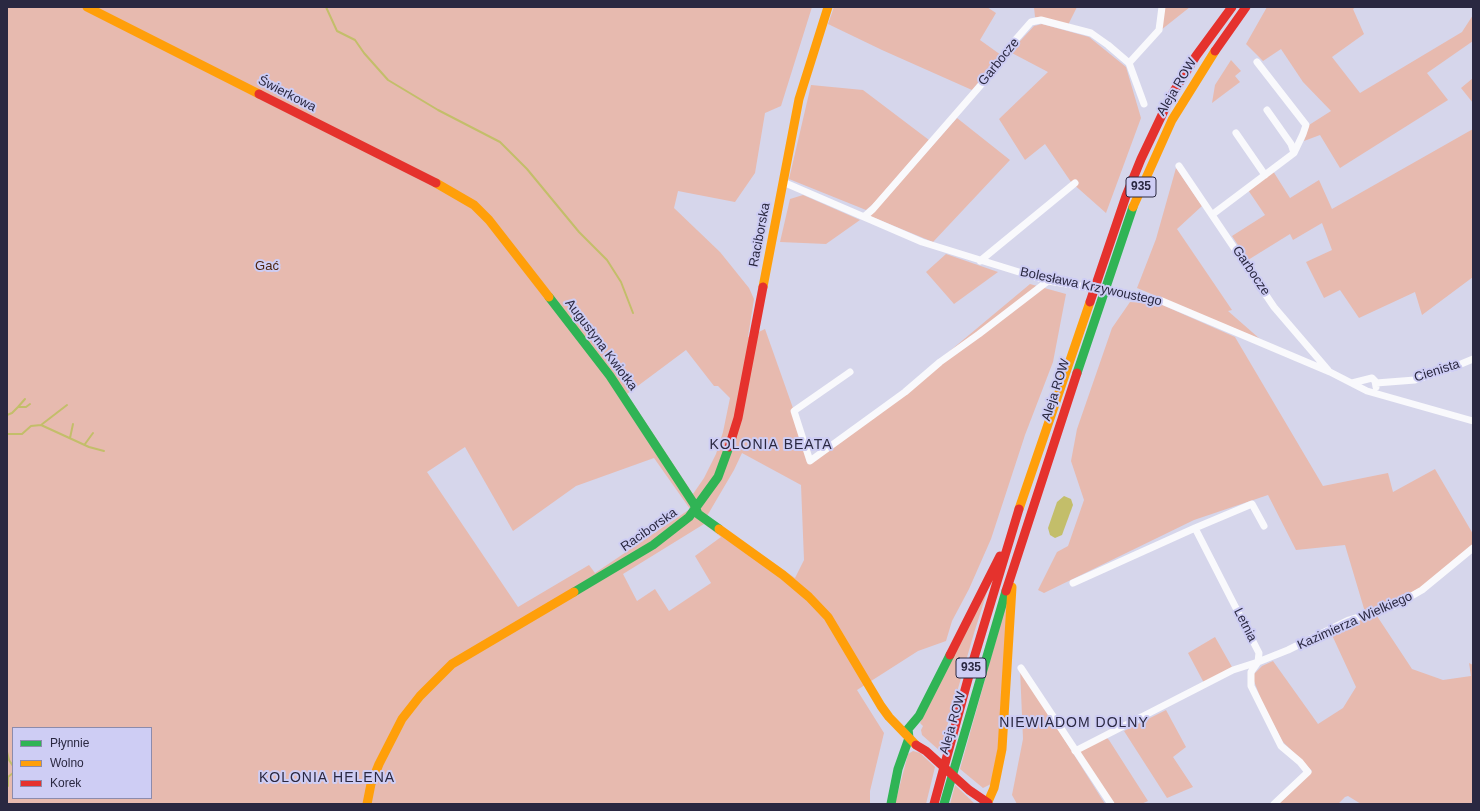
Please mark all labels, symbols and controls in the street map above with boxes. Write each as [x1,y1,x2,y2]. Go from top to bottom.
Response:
street label: Garbocze [975,35,1023,89]
street label: Aleja ROW [1154,55,1200,119]
street label: Świerkowa [255,73,319,115]
road number: 935 [1126,177,1156,197]
street label: Raciborska [746,202,774,268]
street label: Garbocze [1229,243,1273,299]
park label: Gać [255,258,279,274]
street label: Bolesława Krzywoustego [1019,264,1163,310]
street label: Augustyna Kwiotka [562,296,640,394]
street label: Cienista [1412,356,1462,386]
street label: Aleja ROW [1039,357,1073,423]
district label: KOLONIA BEATA [710,437,832,453]
street label: Raciborska [618,505,680,555]
street label: Kazimierza Wielkiego [1295,589,1415,653]
street label: Letnia [1230,606,1260,644]
road number: 935 [956,658,986,678]
street label: Aleja ROW [937,690,969,756]
district label: NIEWIADOM DOLNY [999,715,1149,731]
legend [12,727,152,799]
text: Płynnie [50,736,89,750]
text: Wolno [50,756,84,770]
district label: KOLONIA HELENA [259,770,395,786]
text: Korek [50,776,81,790]

